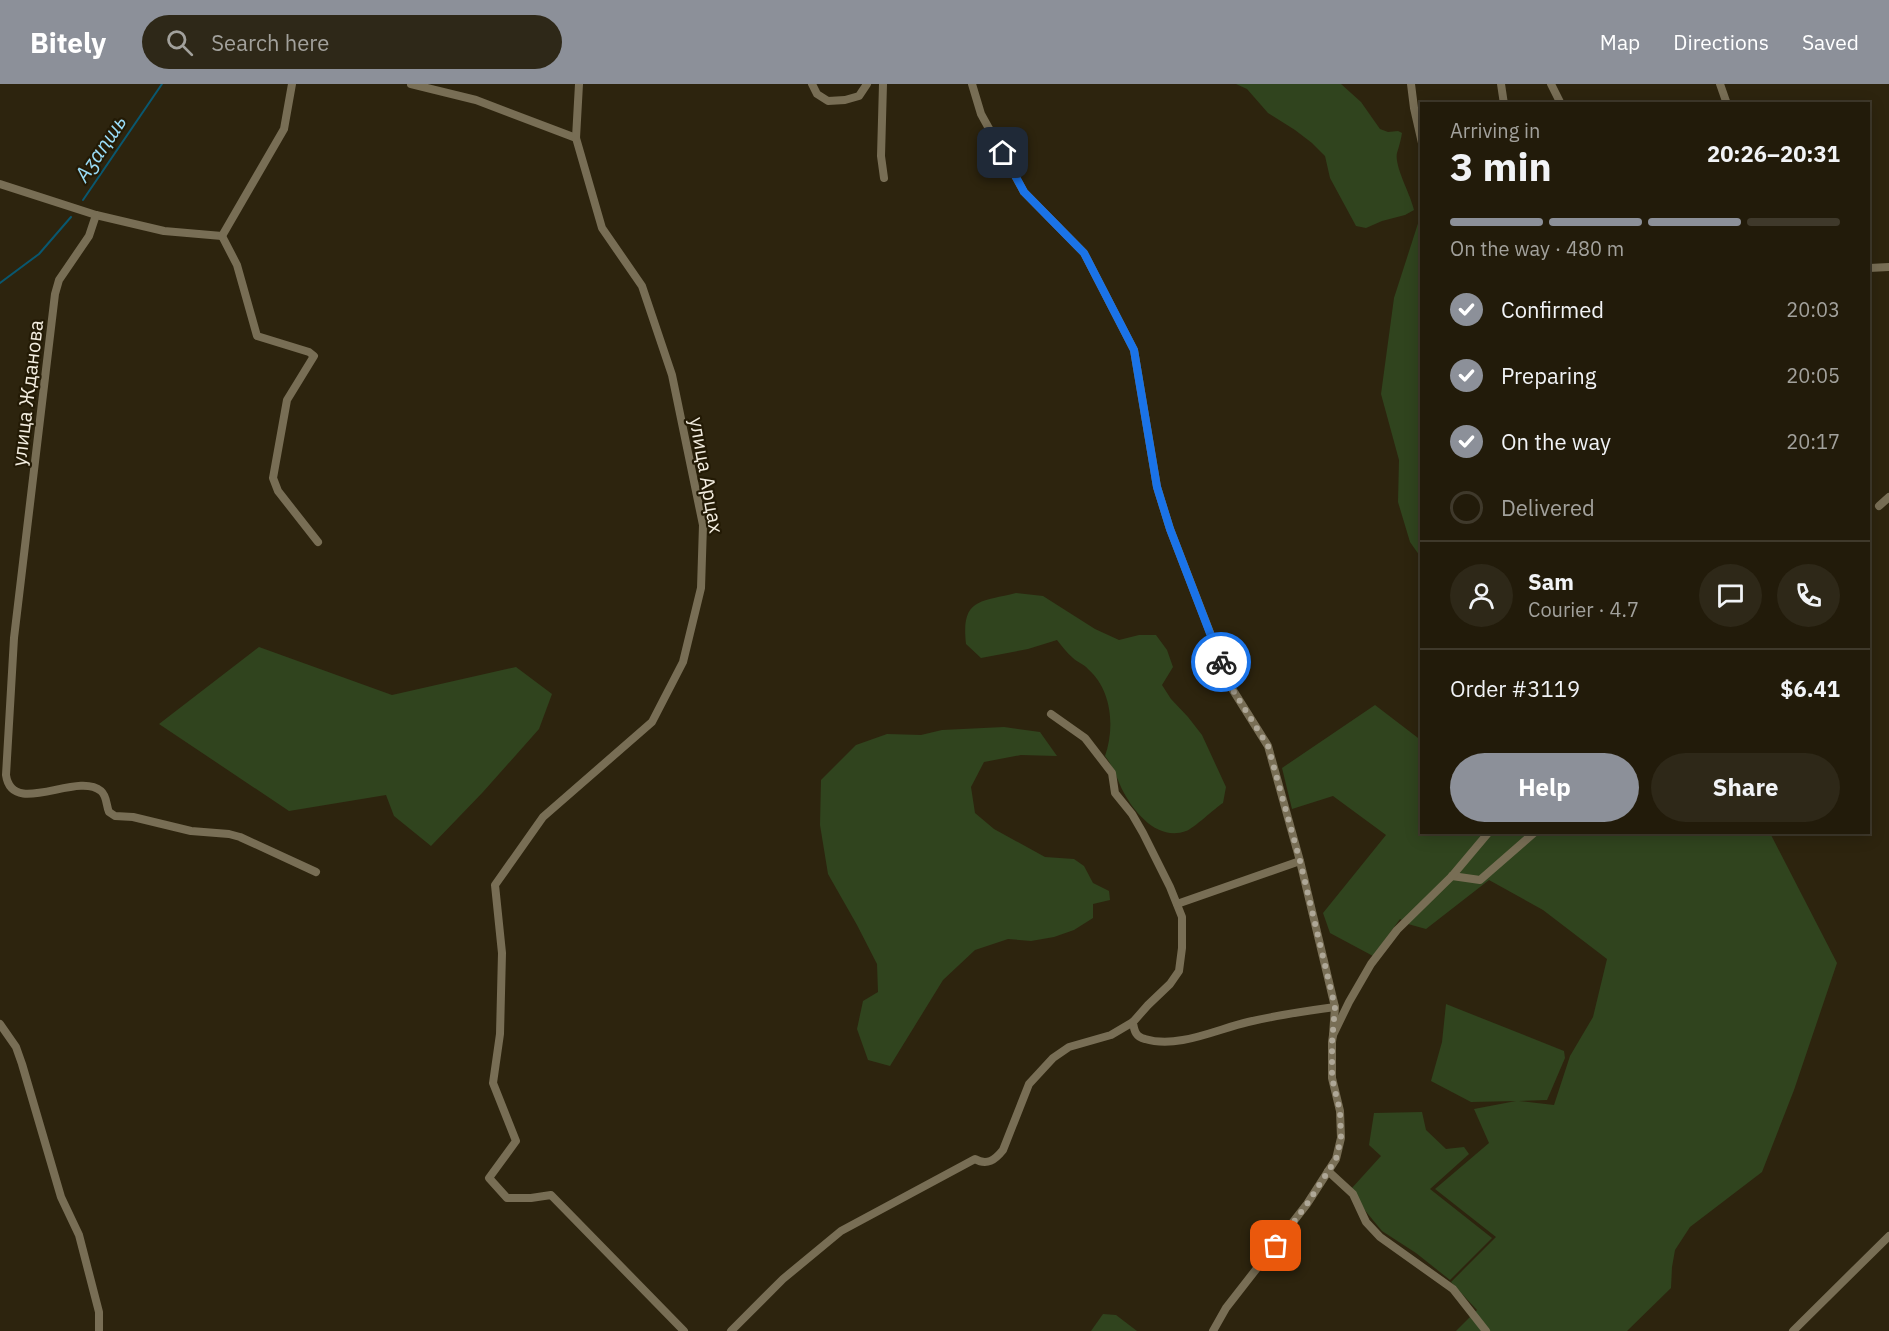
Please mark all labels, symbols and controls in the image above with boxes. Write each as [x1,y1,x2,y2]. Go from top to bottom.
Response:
search box [142,15,562,69]
text: Bitely [30,24,106,61]
icon: search [163,26,196,59]
text: Search here [211,28,329,57]
text: Map [1600,28,1640,56]
text: Directions [1673,28,1769,56]
text: Saved [1802,28,1859,56]
water label: Аӡаԥшь [67,109,132,188]
text: Arriving in [1450,117,1540,144]
pin [977,127,1028,178]
icon: home [986,136,1019,169]
text: 20:26–20:31 [1707,139,1840,168]
text: 3 min [1450,141,1552,192]
text: On the way · 480 m [1450,235,1624,262]
icon: check [1450,293,1483,326]
text: Confirmed [1501,295,1604,324]
text: 20:03 [1786,296,1840,323]
street label: улица Жданова [5,318,49,468]
icon: check [1450,359,1483,392]
text: Preparing [1501,361,1596,390]
text: 20:05 [1786,362,1840,389]
street label: улица Арцах [684,415,730,535]
icon: check [1450,425,1483,458]
text: On the way [1501,427,1611,456]
text: 20:17 [1786,428,1840,455]
text: Delivered [1501,493,1595,522]
button: person [1450,564,1513,627]
button: chat [1699,564,1762,627]
button: phone [1777,564,1840,627]
text: Sam [1528,567,1574,596]
text: Courier · 4.7 [1528,596,1639,623]
courier [1191,632,1251,692]
icon: bike [1205,646,1238,679]
text: Order #3119 [1450,674,1580,703]
text: $6.41 [1780,674,1840,703]
button: Help [1450,753,1639,822]
button: Share [1651,753,1840,822]
pin [1250,1220,1301,1271]
icon: bag [1259,1229,1292,1262]

